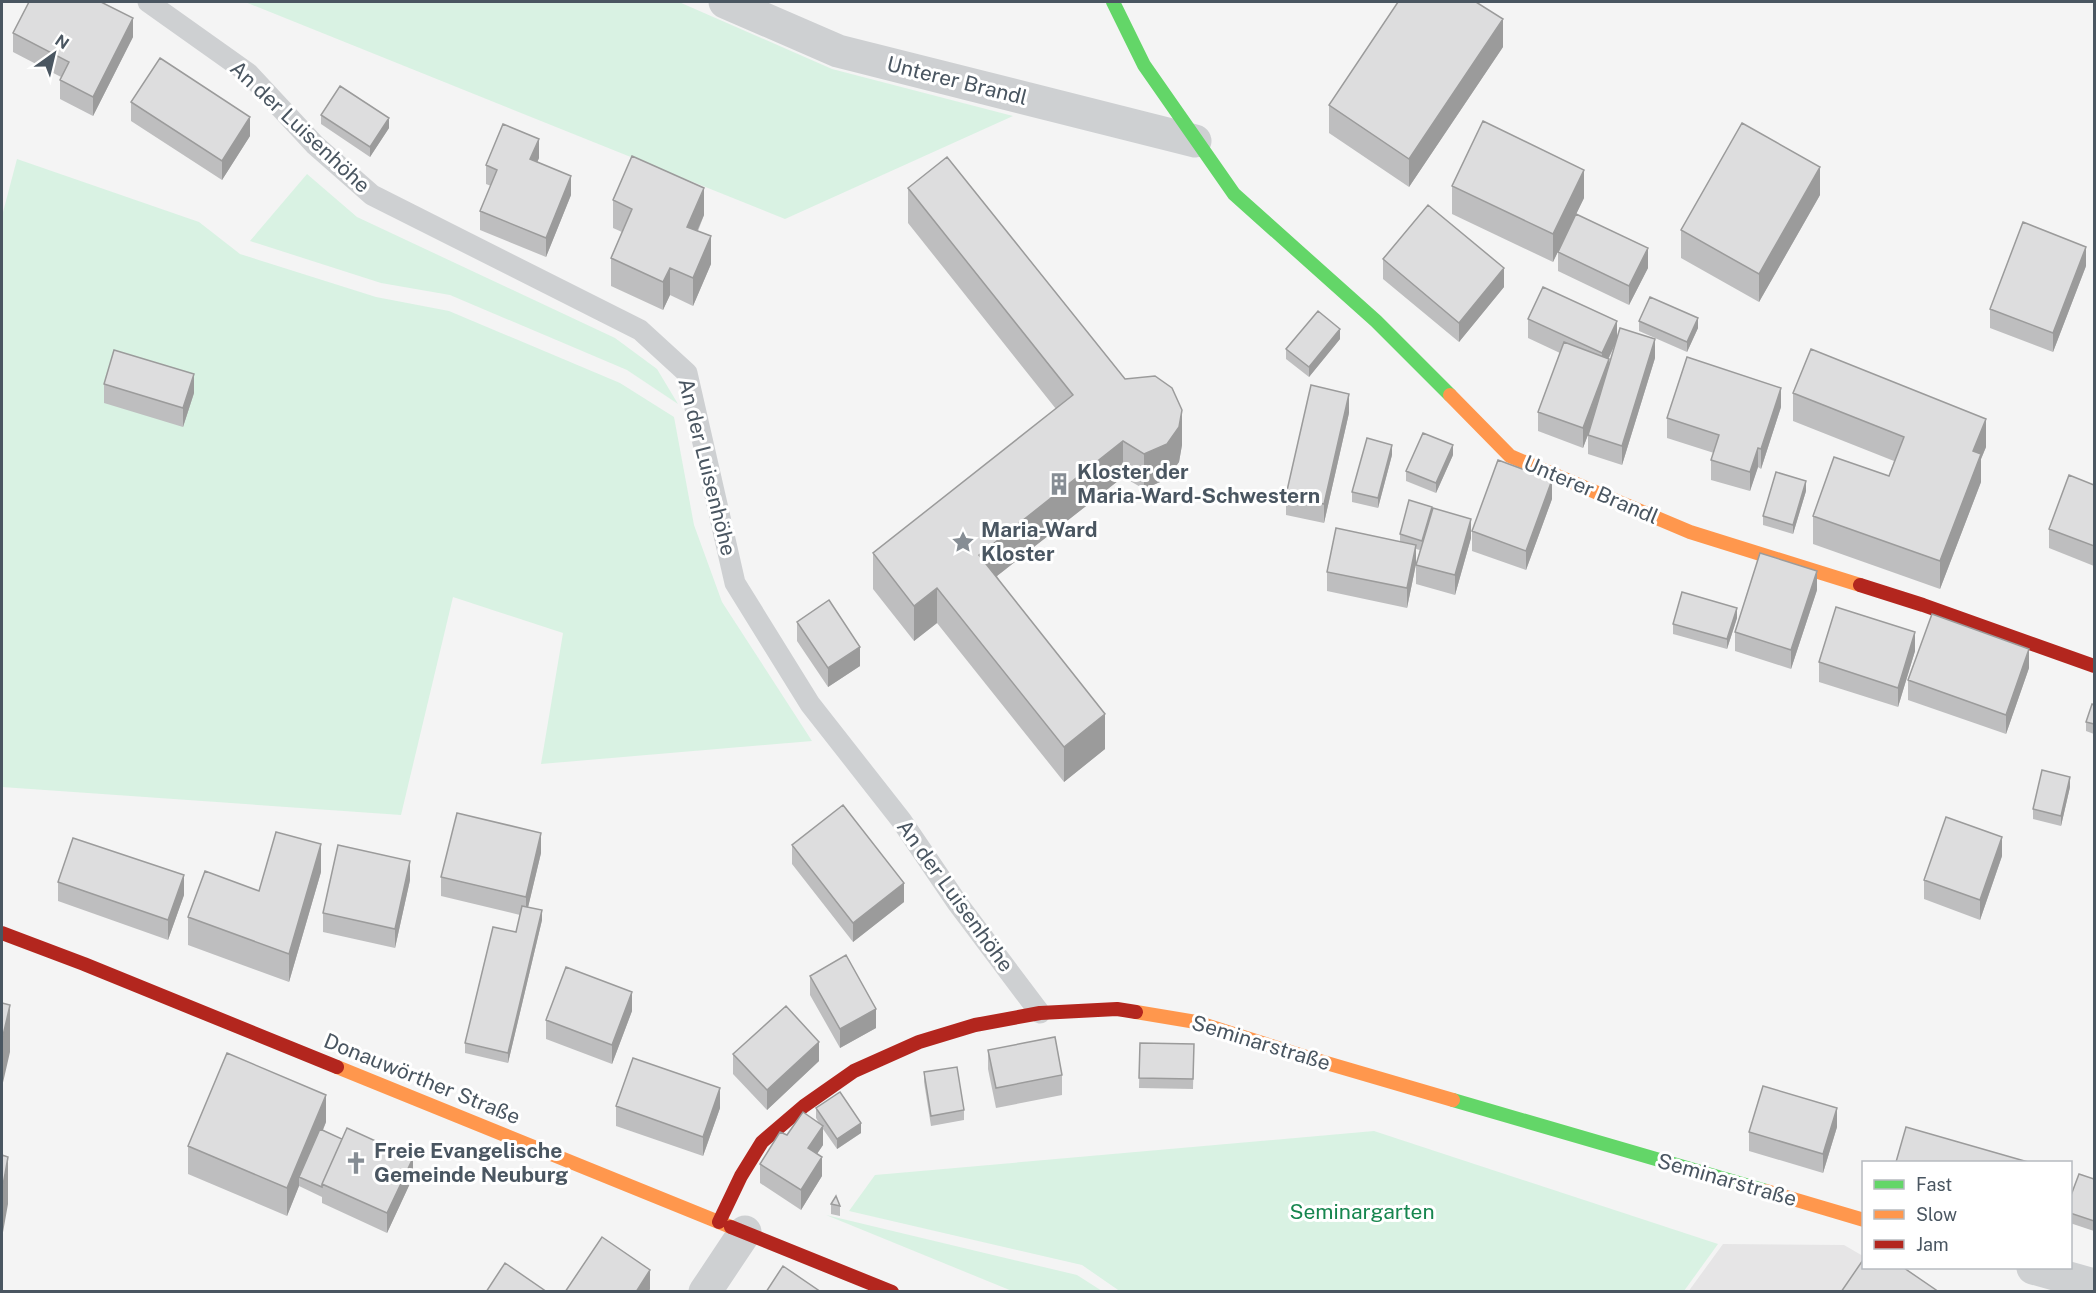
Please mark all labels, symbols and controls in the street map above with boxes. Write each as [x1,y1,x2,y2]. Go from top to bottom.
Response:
north arrow [24,24,84,84]
text: N [52,31,73,53]
street label: Unterer Brandl [884,51,1030,110]
street label: An der Luisenhöhe [225,55,375,198]
street label: An der Luisenhöhe [673,376,742,558]
street label: Unterer Brandl [1520,450,1662,529]
place label: Kloster der Maria-Ward-Schwestern [1077,459,1320,508]
building icon: Kloster der Maria-Ward-Schwestern [1046,471,1072,497]
place label: Maria-Ward Kloster [981,517,1098,566]
place icon: Maria-Ward Kloster [950,529,976,555]
street label: An der Luisenhöhe [892,815,1019,977]
street label: Seminarstraße [1189,1010,1333,1075]
street label: Donauwörther Straße [320,1028,524,1129]
place label: Freie Evangelische Gemeinde Neuburg [374,1138,568,1187]
street label: Seminarstraße [1655,1148,1800,1211]
church icon: Freie Evangelische Gemeinde Neuburg [343,1150,369,1176]
legend [1862,1161,2072,1269]
text: Fast [1916,1174,1952,1195]
park label: Seminargarten [1289,1199,1435,1224]
text: Slow [1916,1204,1957,1225]
text: Jam [1916,1234,1949,1255]

